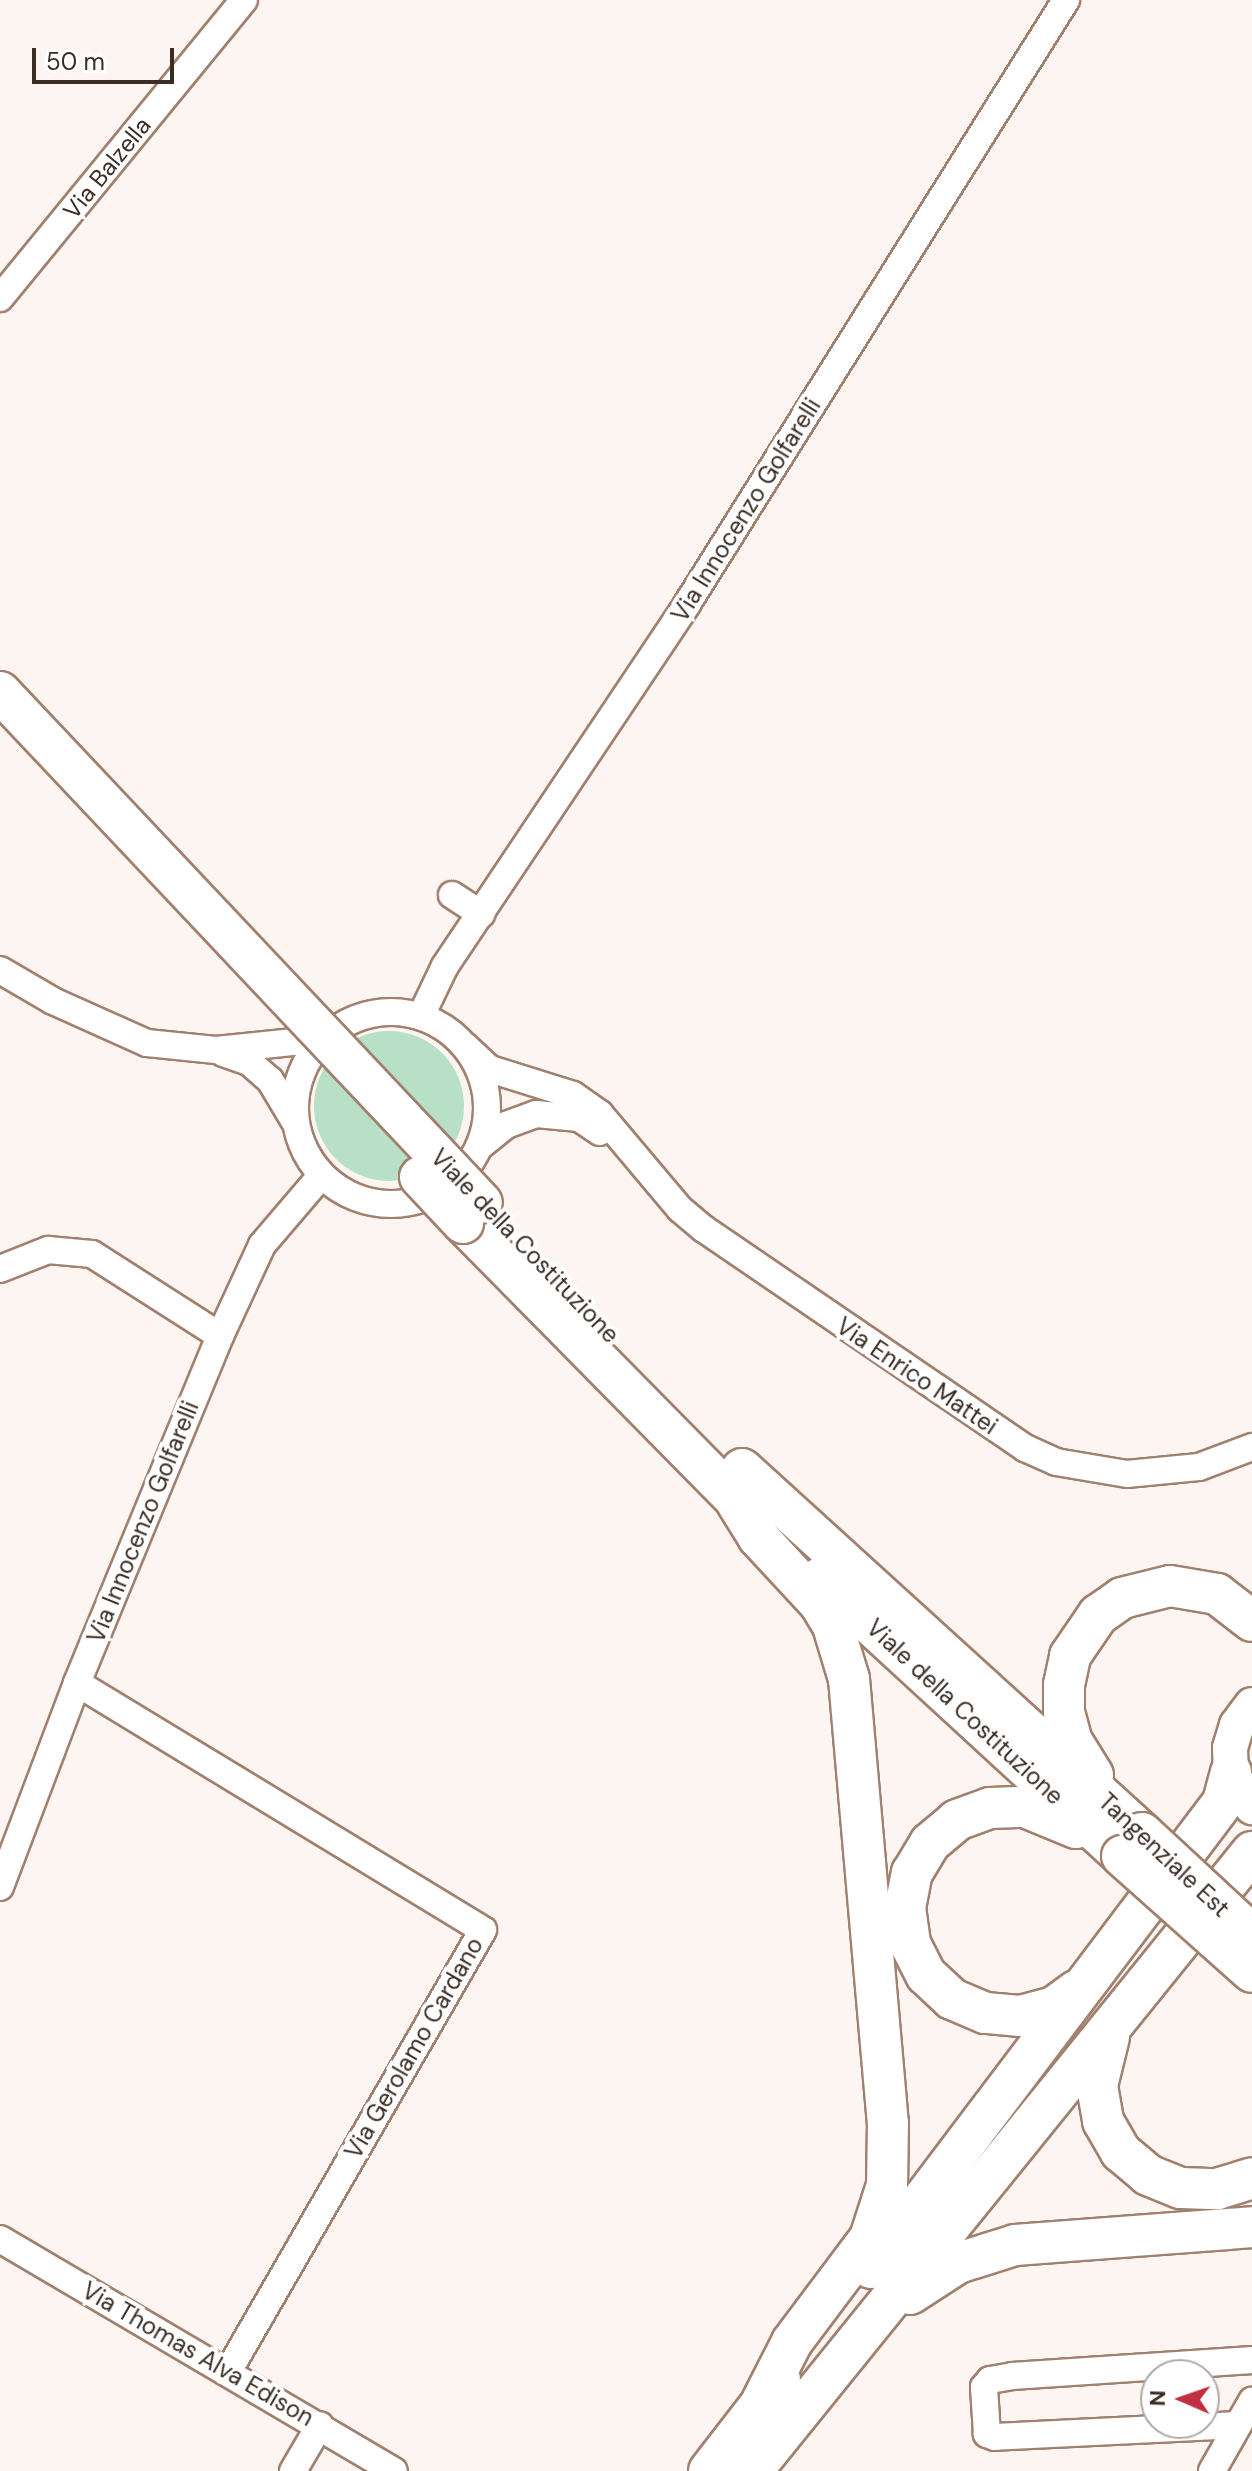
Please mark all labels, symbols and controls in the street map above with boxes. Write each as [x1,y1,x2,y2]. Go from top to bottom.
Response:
scale bar [36,32,178,82]
text: 50 m [46,46,105,77]
street label: Via Balzella [57,111,157,225]
street label: Via Innocenzo Golfarelli [665,393,827,627]
street label: Viale della Costituzione [425,1143,625,1349]
street label: Via Enrico Mattei [831,1311,1003,1441]
street label: Via Innocenzo Golfarelli [81,1397,205,1647]
street label: Viale della Costituzione [861,1613,1069,1811]
street label: Tangenziale Est [1093,1787,1235,1923]
street label: Via Gerolamo Cardano [339,1932,489,2164]
street label: Via Thomas Alva Edison [77,2276,319,2432]
north arrow [1140,2359,1220,2439]
text: N [1143,2390,1172,2407]

